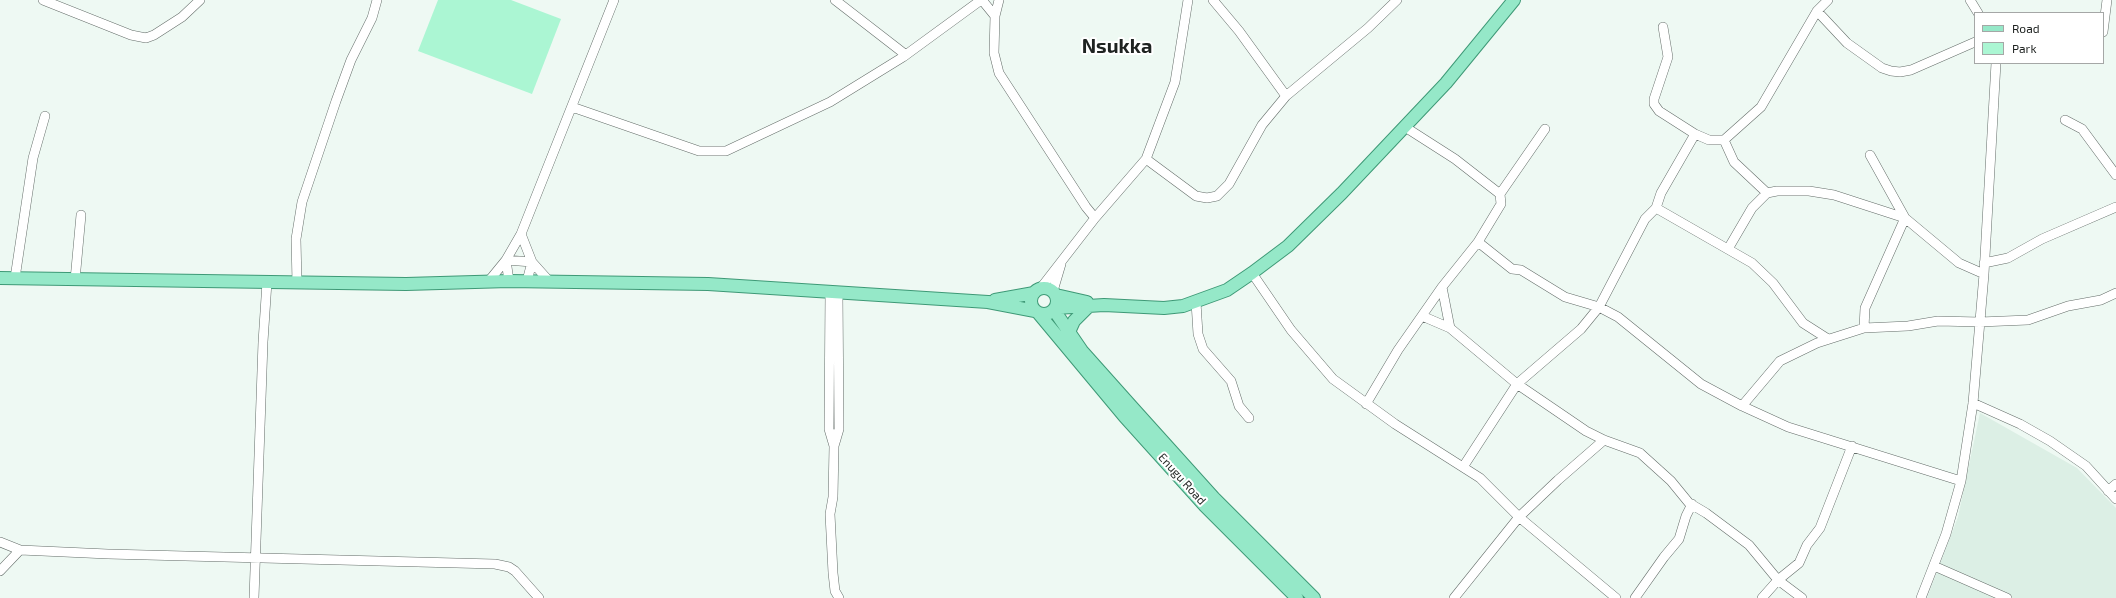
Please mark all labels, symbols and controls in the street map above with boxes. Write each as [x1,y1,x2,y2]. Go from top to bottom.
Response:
legend [1974,12,2104,64]
text: Road [2012,21,2040,35]
district label: Nsukka [1082,34,1152,58]
text: Park [2012,41,2037,55]
street label: Enugu Road [1155,450,1209,508]

